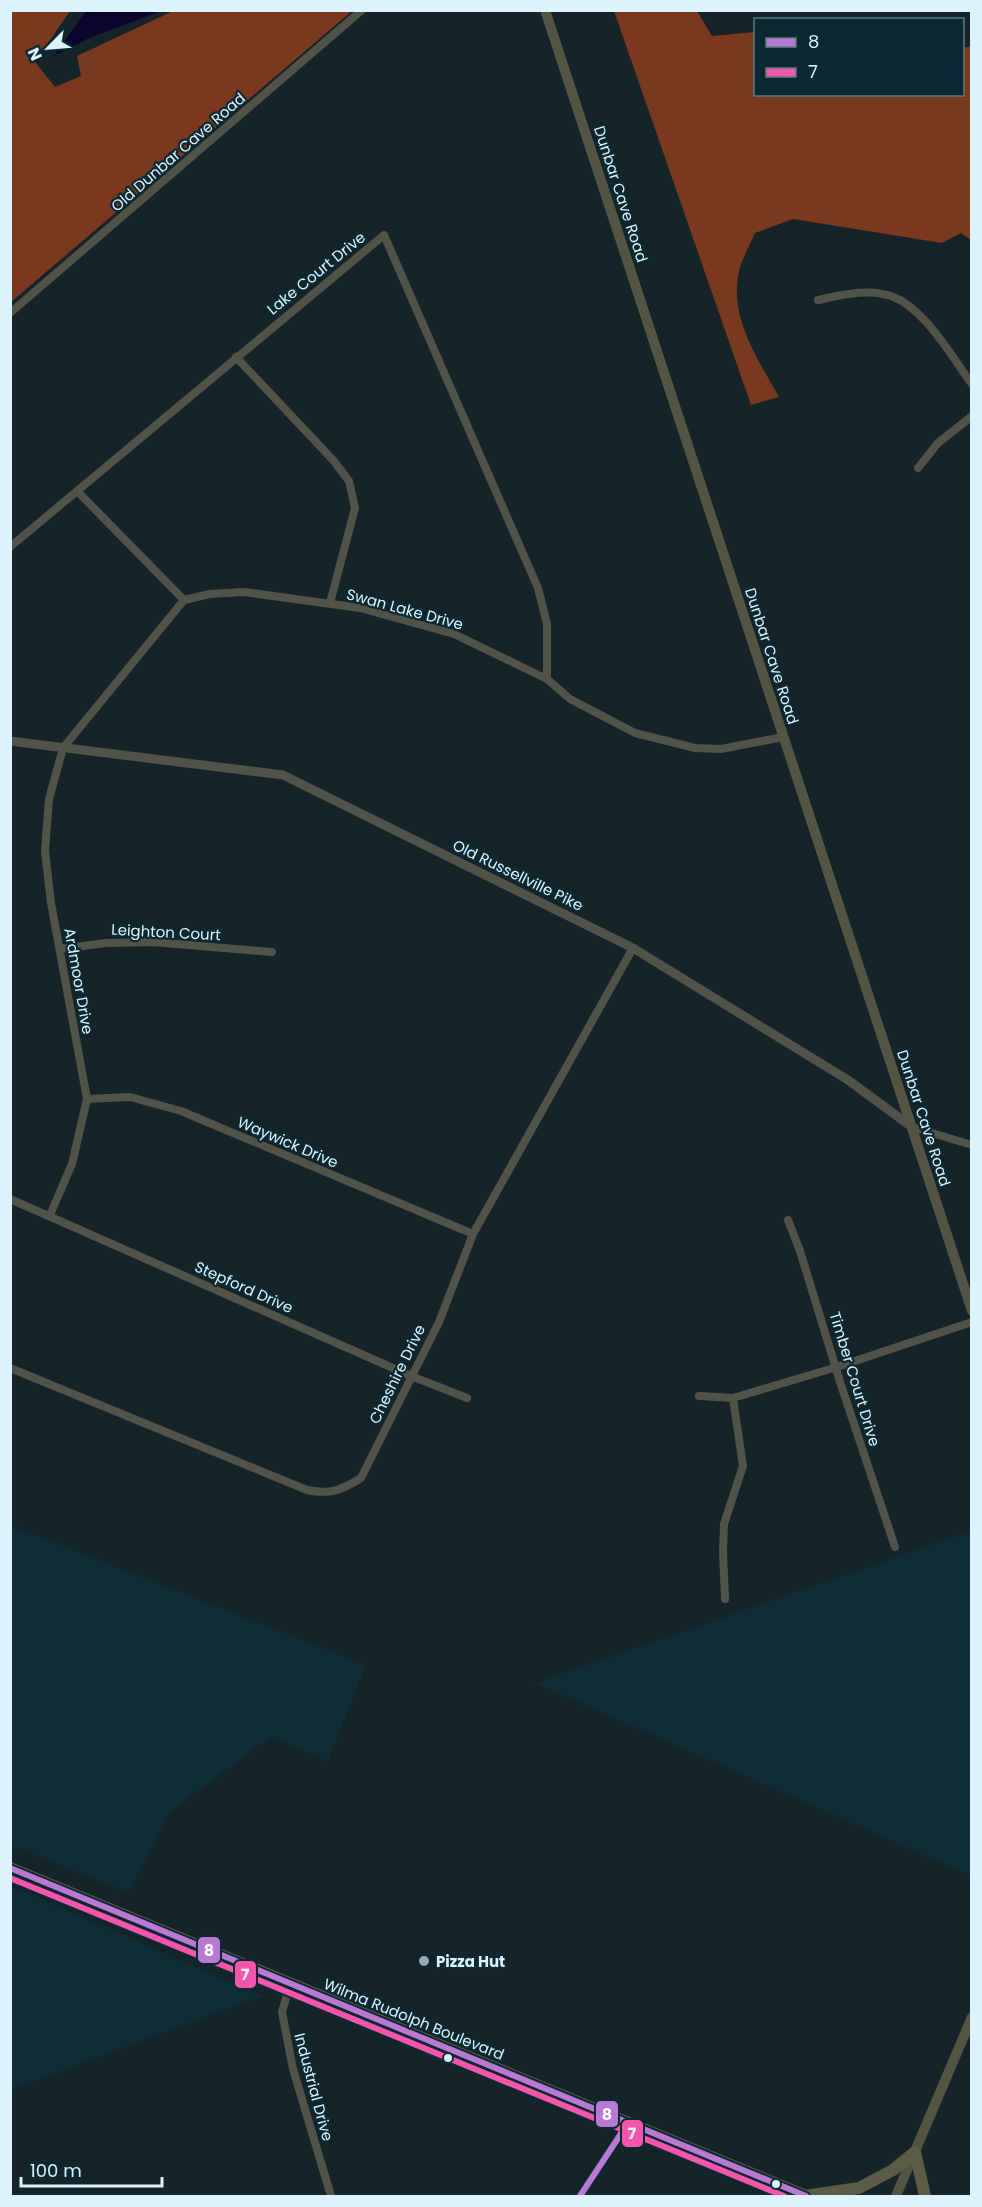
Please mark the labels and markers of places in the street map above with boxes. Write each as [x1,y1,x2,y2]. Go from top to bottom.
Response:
place label: Pizza Hut [436,1951,505,1972]
marker: Pizza Hut [417,1954,431,1968]
unlabelled marker [442,2052,454,2064]
unlabelled marker [770,2178,782,2190]

